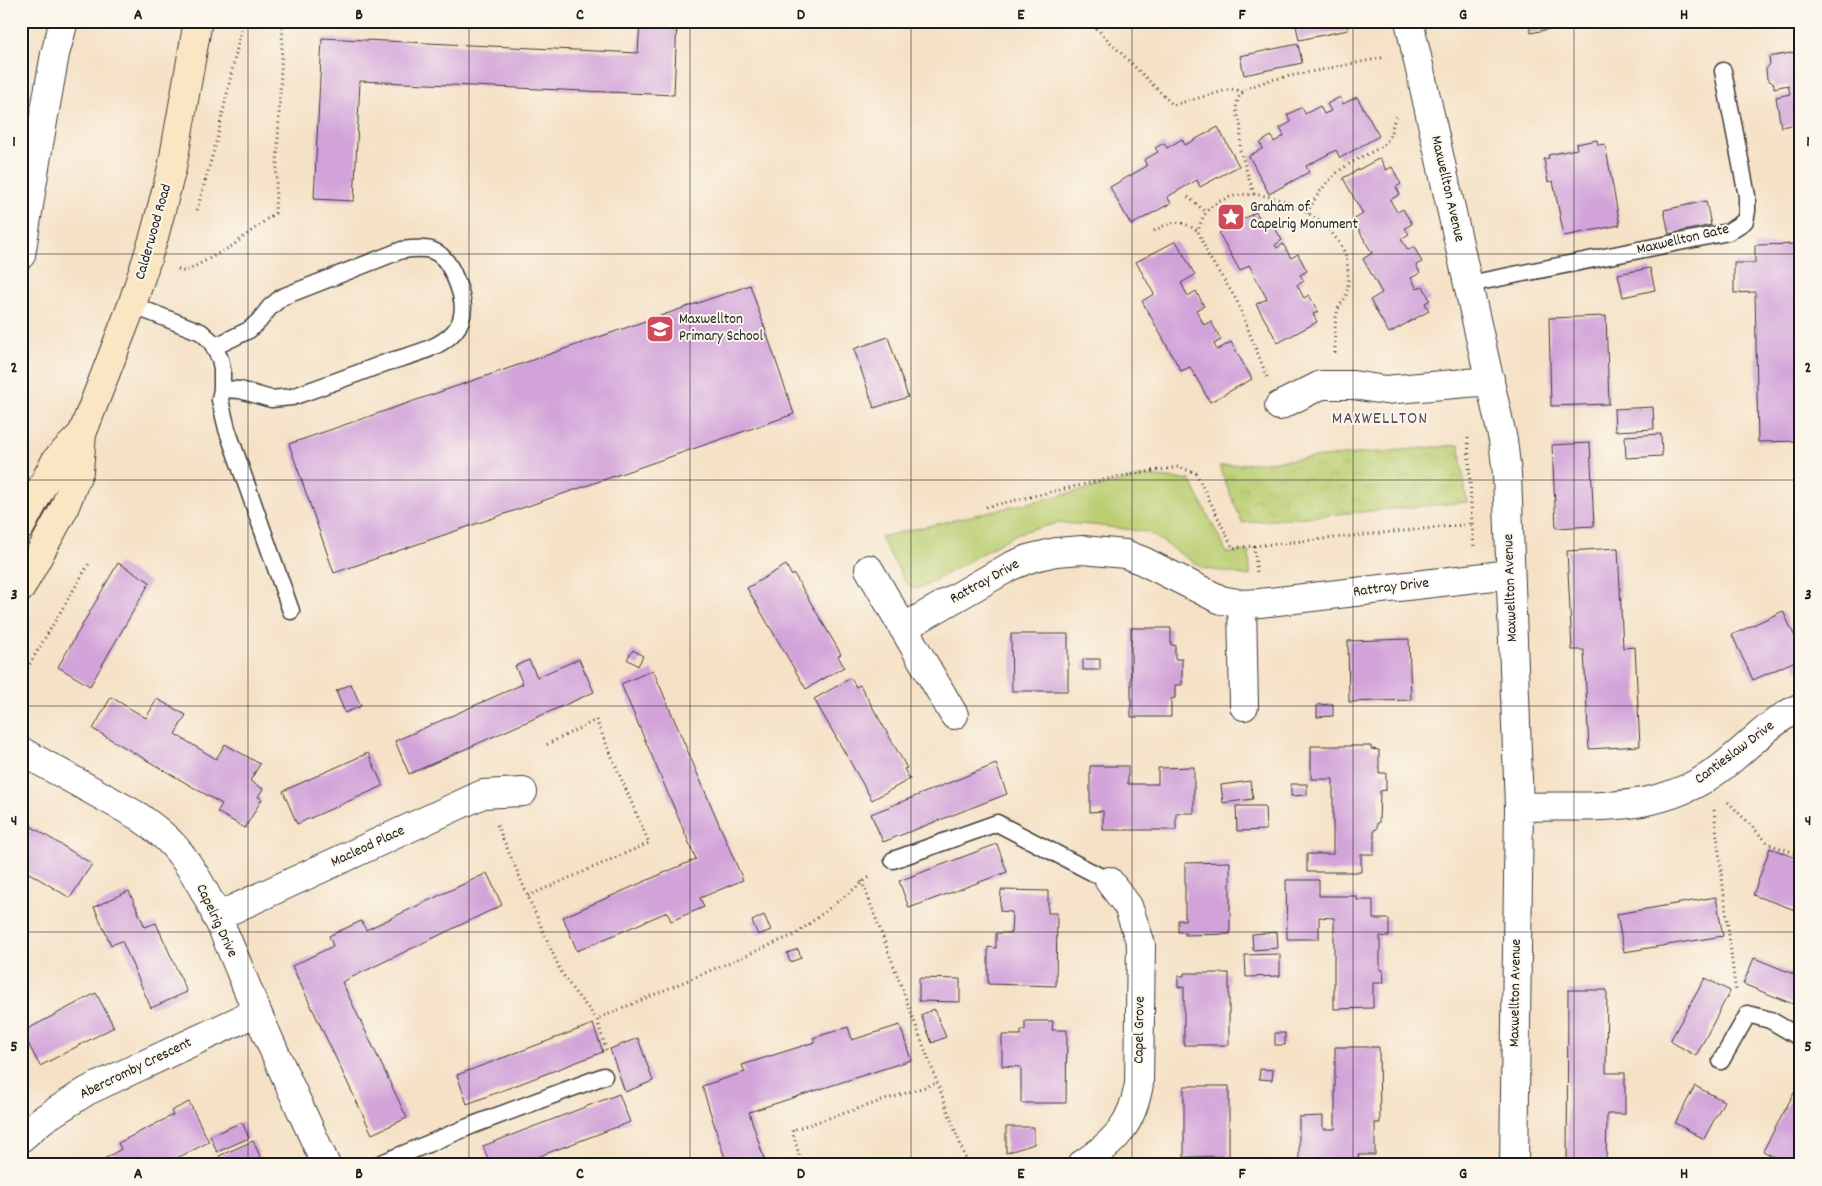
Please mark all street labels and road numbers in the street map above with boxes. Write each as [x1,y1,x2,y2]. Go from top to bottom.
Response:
street label: Maxwellton Avenue [1424,134,1470,245]
street label: Calderwood Road [130,182,178,282]
street label: Maxwellton Gate [1635,219,1732,261]
street label: Maxwellton Avenue [1498,533,1524,643]
street label: Rattray Drive [946,554,1024,610]
street label: Rattray Drive [1352,572,1431,604]
street label: Cantieslaw Drive [1690,715,1780,790]
street label: Macleod Place [327,820,409,874]
street label: Capelrig Drive [189,881,243,962]
street label: Maxwellton Avenue [1504,938,1528,1047]
street label: Capel Grove [1128,996,1152,1064]
street label: Abercromby Crescent [76,1032,196,1106]

